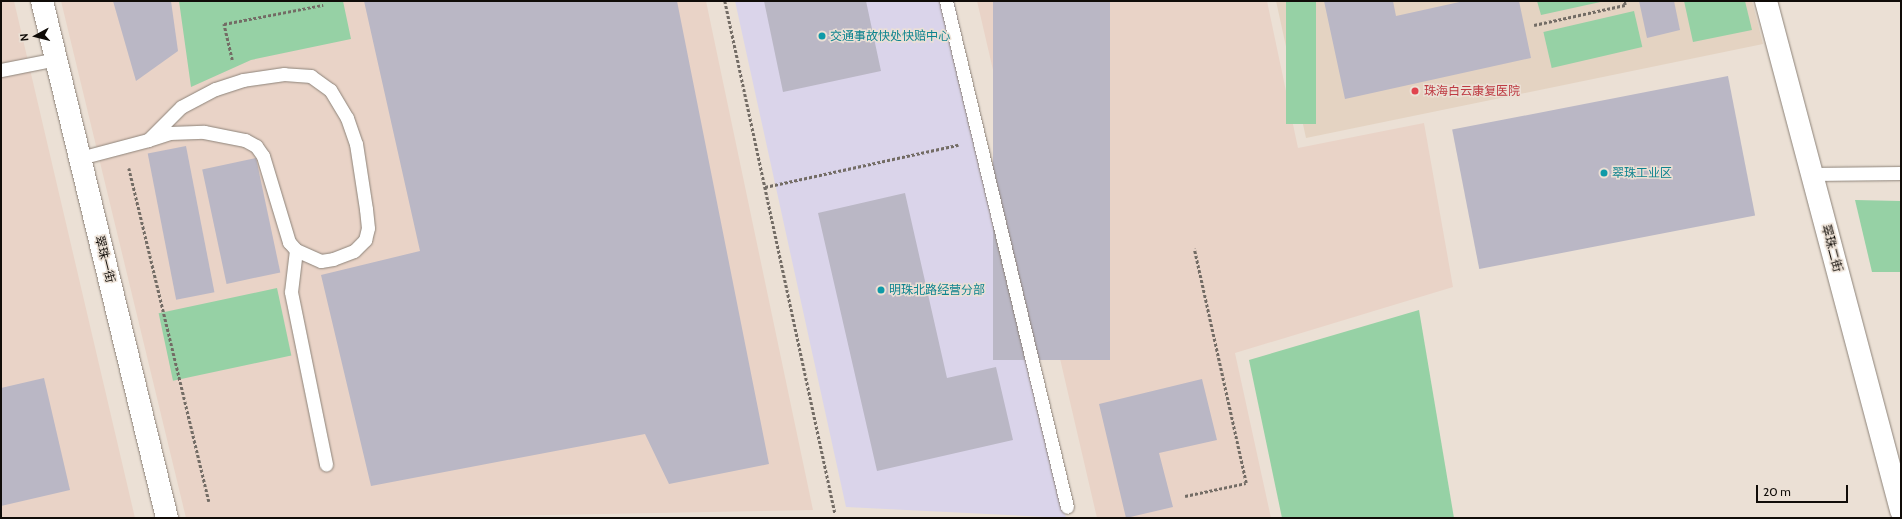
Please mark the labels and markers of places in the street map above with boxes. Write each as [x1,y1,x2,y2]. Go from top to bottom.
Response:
place label: 交通事故快处快赔中心 [830,29,950,43]
marker: 交通事故快处快赔中心 [817,31,827,41]
place label: 珠海白云康复医院 [1424,84,1520,98]
marker: 珠海白云康复医院 [1409,85,1421,97]
place label: 翠珠工业区 [1612,166,1672,180]
marker: 翠珠工业区 [1599,168,1609,178]
place label: 明珠北路经营分部 [889,283,985,297]
marker: 明珠北路经营分部 [876,285,886,295]

